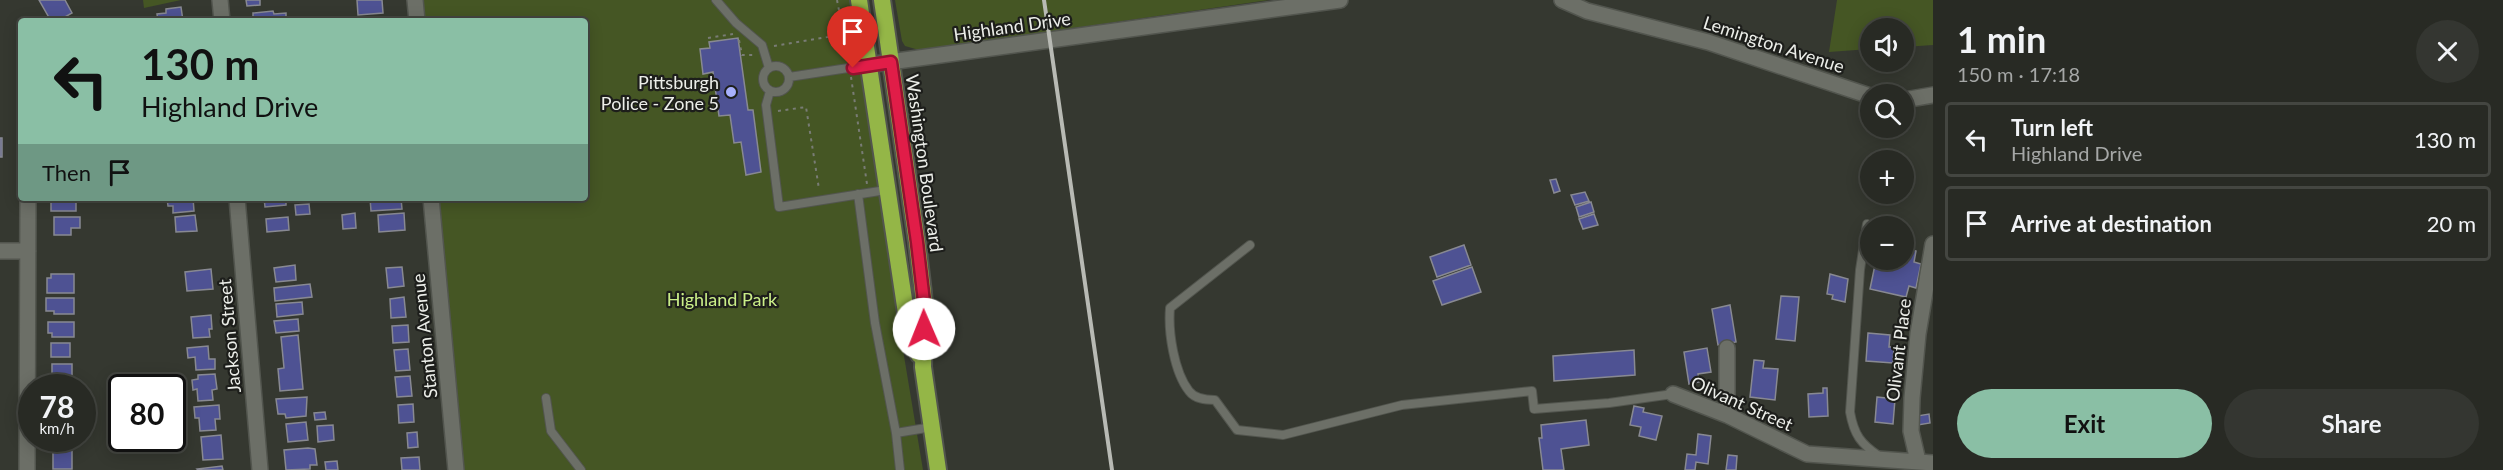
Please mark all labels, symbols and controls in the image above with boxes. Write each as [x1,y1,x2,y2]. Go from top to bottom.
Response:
pin [827,6,878,68]
street label: Highland Drive [952,7,1072,45]
street label: Lemington Avenue [1701,11,1847,77]
icon: arrive [836,15,869,48]
text: 1 min [1957,17,2046,61]
map controls [1860,18,1914,270]
button: sound [1860,18,1914,72]
button: close [2416,20,2479,83]
text: 130 m [141,39,259,89]
icon: left [42,42,120,120]
text: 150 m · 17:18 [1957,62,2080,86]
place label: Pittsburgh Police - Zone 5 [601,71,719,114]
street label: Washington Boulevard [902,73,948,253]
button: search [1860,84,1914,138]
marker: Pittsburgh Police - Zone 5 [724,85,738,99]
text: Highland Drive [141,90,318,123]
text: Turn left [2011,114,2093,141]
icon: left [1960,123,1993,156]
text: 130 m [2414,126,2476,153]
text: Highland Drive [2011,141,2142,165]
button: + [1860,150,1914,204]
icon: arrive [103,156,136,189]
text: Then [42,159,91,186]
icon: arrive [1960,207,1993,240]
text: Arrive at destination [2011,210,2212,237]
text: 20 m [2427,210,2476,237]
button: − [1860,216,1914,270]
street label: Stanton Avenue [407,273,441,399]
street label: Jackson Street [213,278,245,394]
park label: Highland Park [667,288,778,310]
position arrow [892,297,956,361]
street label: Olivant Place [1881,297,1915,403]
street label: Olivant Street [1688,371,1797,435]
speed limit sign: 80 [108,374,186,452]
text: 78 [40,388,74,424]
button: Exit [1957,389,2212,458]
button: Share [2224,389,2479,458]
text: km/h [39,419,75,437]

